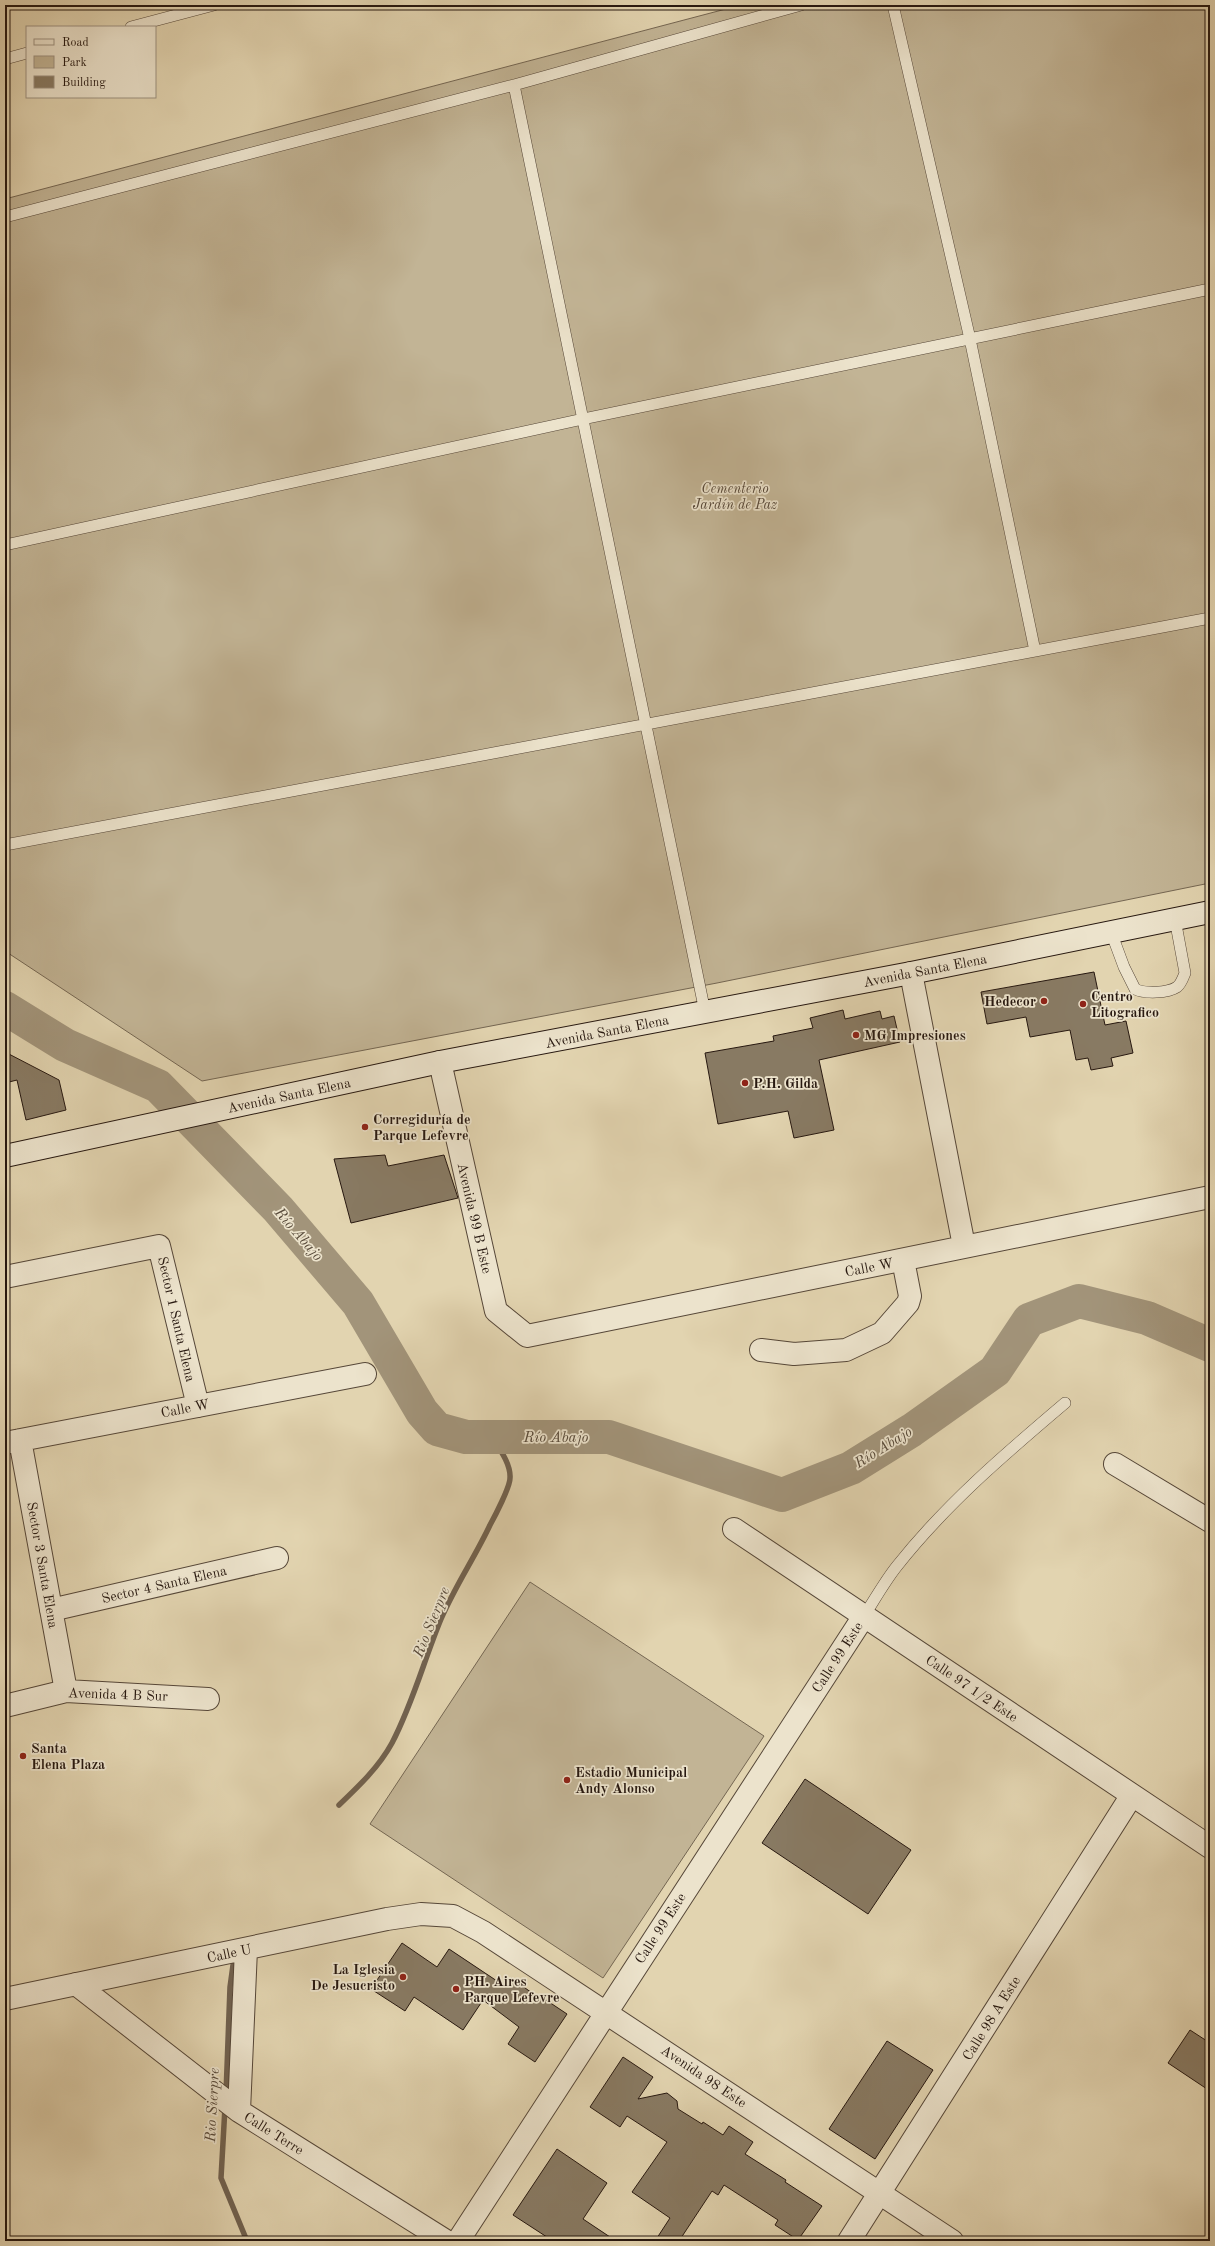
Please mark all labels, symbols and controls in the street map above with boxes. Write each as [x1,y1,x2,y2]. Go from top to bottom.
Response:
legend [26,26,156,98]
text: Road [62,37,89,49]
text: Park [62,57,87,69]
text: Building [62,77,106,89]
park label: Cementerio Jardín de Paz [693,482,777,512]
street label: Avenida Santa Elena [862,952,988,990]
place label: Centro Litografico [1091,990,1159,1020]
place label: Hedecor [984,995,1036,1009]
marker: Hedecor [1039,996,1049,1006]
marker: Centro Litografico [1078,999,1088,1009]
street label: Avenida Santa Elena [544,1013,670,1051]
place label: MG Impresiones [864,1029,966,1043]
marker: MG Impresiones [851,1030,861,1040]
street label: Avenida Santa Elena [226,1076,352,1116]
place label: P.H. Gilda [753,1077,818,1091]
marker: P.H. Gilda [740,1078,750,1088]
place label: Corregiduría de Parque Lefevre [373,1113,471,1143]
marker: Corregiduría de Parque Lefevre [360,1122,370,1132]
street label: Avenida 99 B Este [454,1161,494,1275]
water label: Río Abajo [270,1205,325,1264]
street label: Sector 1 Santa Elena [155,1255,197,1383]
street label: Calle W [844,1256,895,1280]
street label: Calle W [160,1397,211,1421]
water label: Río Abajo [851,1425,915,1472]
water label: Río Abajo [523,1431,589,1446]
street label: Sector 3 Santa Elena [24,1501,60,1630]
street label: Sector 4 Santa Elena [100,1564,228,1606]
water label: Rio Sierpre [411,1585,453,1661]
street label: Calle 99 Este [810,1620,866,1696]
street label: Calle 97 1/2 Este [923,1653,1020,1725]
street label: Avenida 4 B Sur [68,1686,168,1704]
place label: Santa Elena Plaza [31,1742,105,1772]
marker: Santa Elena Plaza [18,1751,28,1761]
place label: Estadio Municipal Andy Alonso [575,1766,687,1796]
marker: Estadio Municipal Andy Alonso [562,1775,572,1785]
street label: Calle 99 Este [633,1891,689,1967]
street label: Calle U [206,1942,253,1966]
place label: La Iglesia De Jesucristo [311,1963,395,1993]
marker: La Iglesia De Jesucristo [398,1972,408,1982]
street label: Calle 98 A Este [960,1974,1023,2063]
place label: PH. Aires Parque Lefevre [464,1975,560,2005]
marker: PH. Aires Parque Lefevre [451,1984,461,1994]
street label: Avenida 98 Este [658,2043,749,2111]
water label: Rio Sierpre [204,2067,223,2144]
street label: Calle Terre [241,2110,306,2158]

